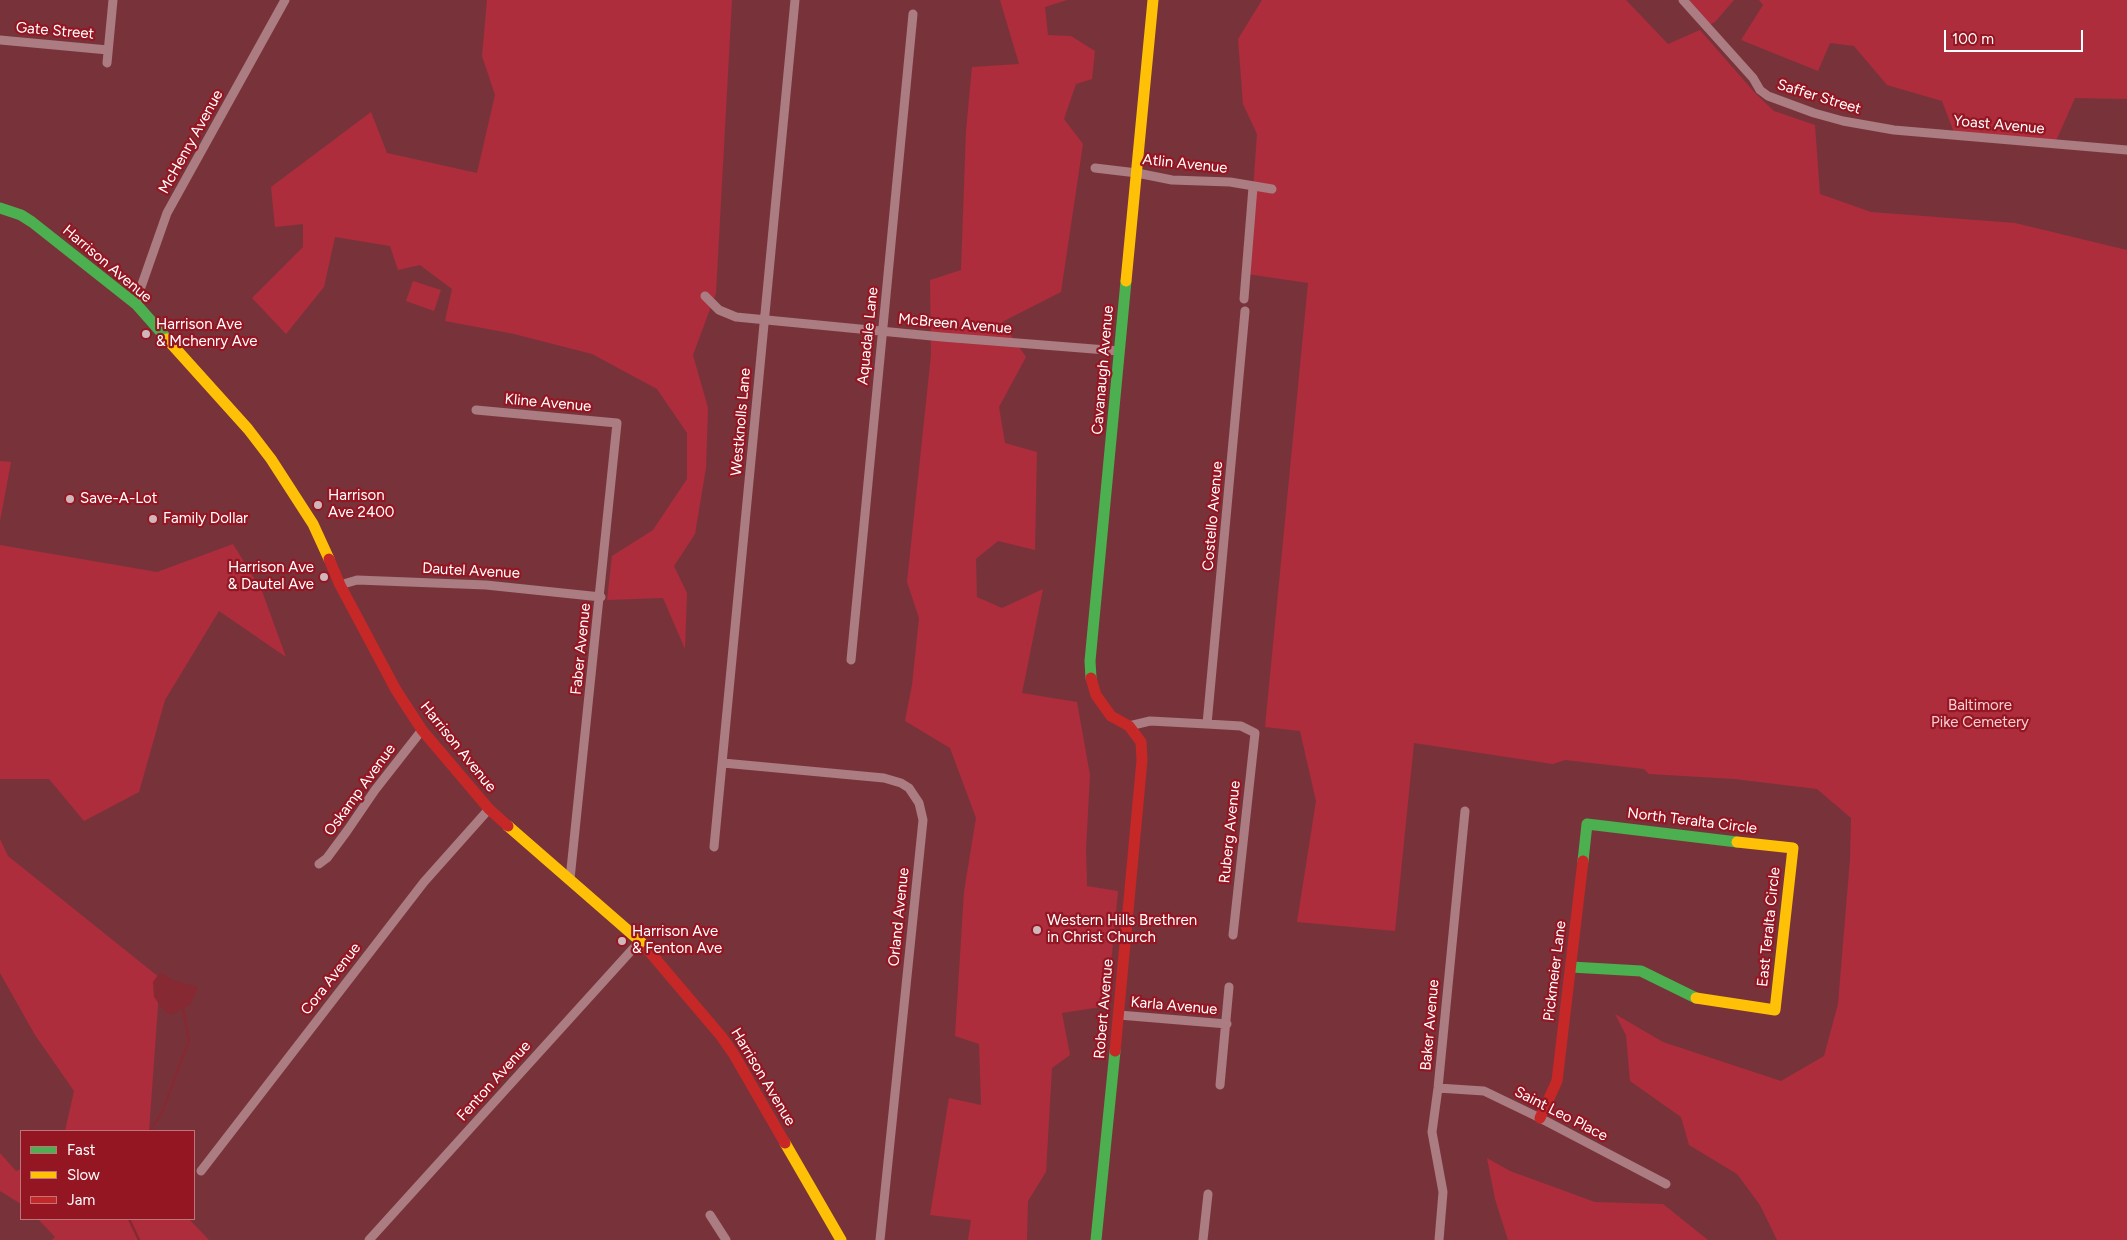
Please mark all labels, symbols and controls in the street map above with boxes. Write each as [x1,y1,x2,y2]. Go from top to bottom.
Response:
street label: Gate Street [15,19,95,43]
scale bar [1947,20,2086,52]
text: 100 m [1952,30,1994,48]
street label: Saffer Street [1775,76,1863,118]
street label: McHenry Avenue [155,87,227,197]
street label: Yoast Avenue [1953,112,2045,138]
street label: Atlin Avenue [1142,151,1228,177]
street label: Harrison Avenue [59,221,155,307]
street label: Aquadale Lane [854,286,882,386]
street label: Cavanaugh Avenue [1088,305,1118,435]
street label: McBreen Avenue [897,310,1013,338]
place label: Harrison Ave & Mchenry Ave [156,316,258,351]
marker: Harrison Ave & Mchenry Ave [140,328,152,340]
street label: Westknolls Lane [727,367,755,477]
street label: Kline Avenue [504,390,592,416]
street label: Costello Avenue [1199,460,1227,572]
place label: Harrison Ave 2400 [328,487,394,522]
place label: Save-A-Lot [80,490,157,508]
marker: Save-A-Lot [64,493,76,505]
marker: Harrison Ave 2400 [312,499,324,511]
place label: Family Dollar [163,510,248,528]
marker: Family Dollar [147,513,159,525]
place label: Harrison Ave & Dautel Ave [228,559,314,594]
street label: Dautel Avenue [422,559,520,583]
marker: Harrison Ave & Dautel Ave [318,571,330,583]
street label: Faber Avenue [567,602,595,696]
park label: Baltimore Pike Cemetery [1931,697,2029,732]
street label: Harrison Avenue [416,698,500,796]
street label: Oskamp Avenue [321,740,399,840]
street label: Ruberg Avenue [1216,780,1244,884]
street label: North Teralta Circle [1626,804,1758,838]
street label: East Teralta Circle [1754,866,1784,988]
street label: Orland Avenue [885,867,913,967]
place label: Western Hills Brethren in Christ Church [1047,912,1197,947]
street label: Pickmeier Lane [1540,920,1570,1022]
place label: Harrison Ave & Fenton Ave [632,923,722,958]
marker: Western Hills Brethren in Christ Church [1031,924,1043,936]
marker: Harrison Ave & Fenton Ave [616,935,628,947]
street label: Cora Avenue [297,939,365,1019]
street label: Robert Avenue [1091,958,1117,1060]
street label: Baker Avenue [1417,979,1443,1071]
street label: Karla Avenue [1130,993,1218,1019]
street label: Harrison Avenue [727,1025,799,1129]
street label: Fenton Avenue [453,1037,535,1125]
street label: Saint Leo Place [1511,1083,1611,1145]
legend [20,1130,195,1220]
text: Fast [67,1141,95,1159]
text: Slow [67,1166,100,1184]
text: Jam [67,1191,95,1209]

